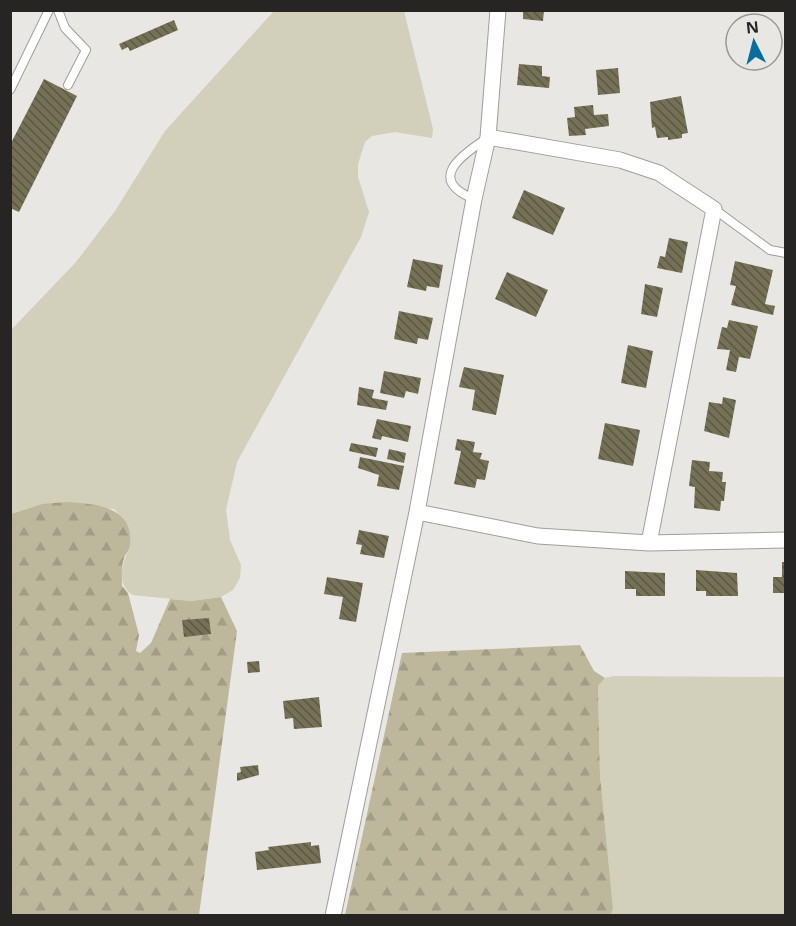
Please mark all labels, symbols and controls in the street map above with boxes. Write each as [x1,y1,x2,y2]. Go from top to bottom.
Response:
north arrow [724,12,784,72]
text: N [745,15,760,39]

